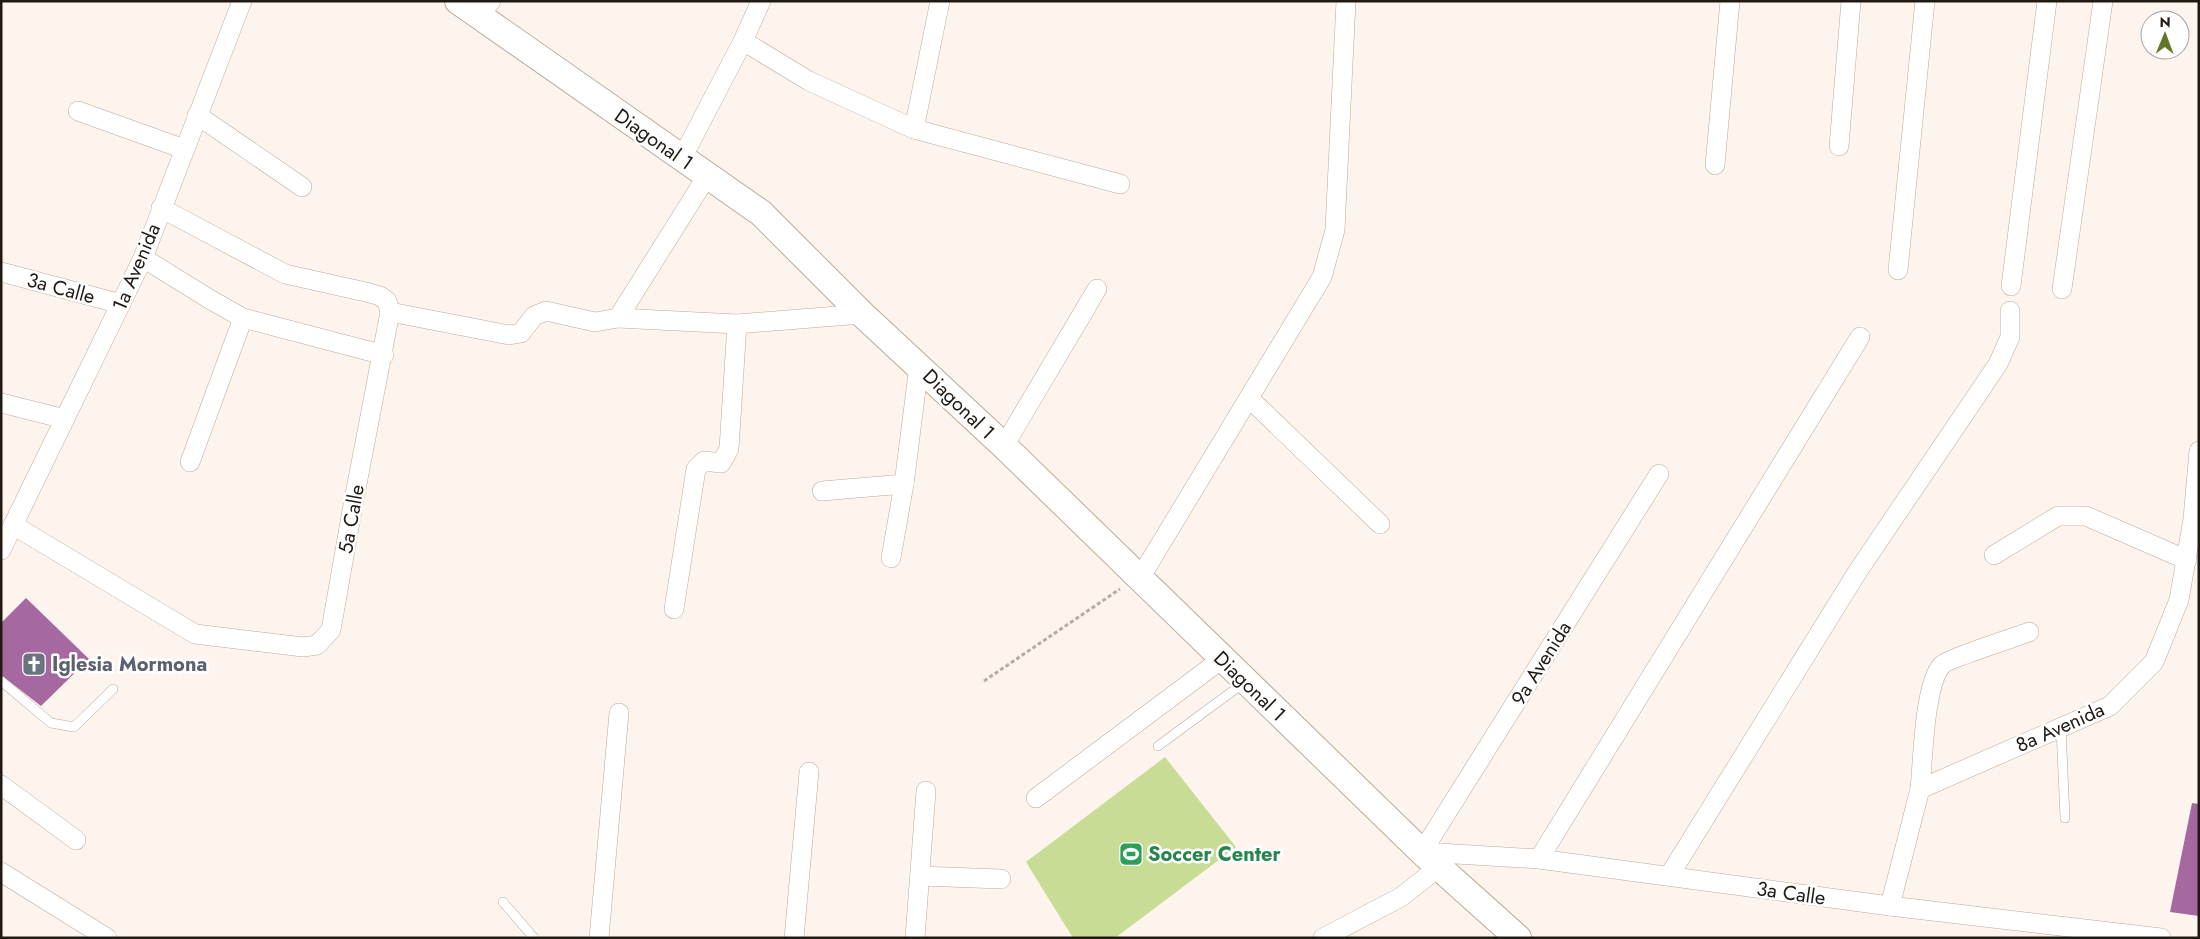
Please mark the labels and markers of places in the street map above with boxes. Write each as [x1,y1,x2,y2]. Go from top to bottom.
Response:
place label: Iglesia Mormona [52,650,207,679]
church icon: Iglesia Mormona [21,651,47,677]
place label: Soccer Center [1148,840,1282,869]
sports icon: Soccer Center [1118,841,1144,867]

